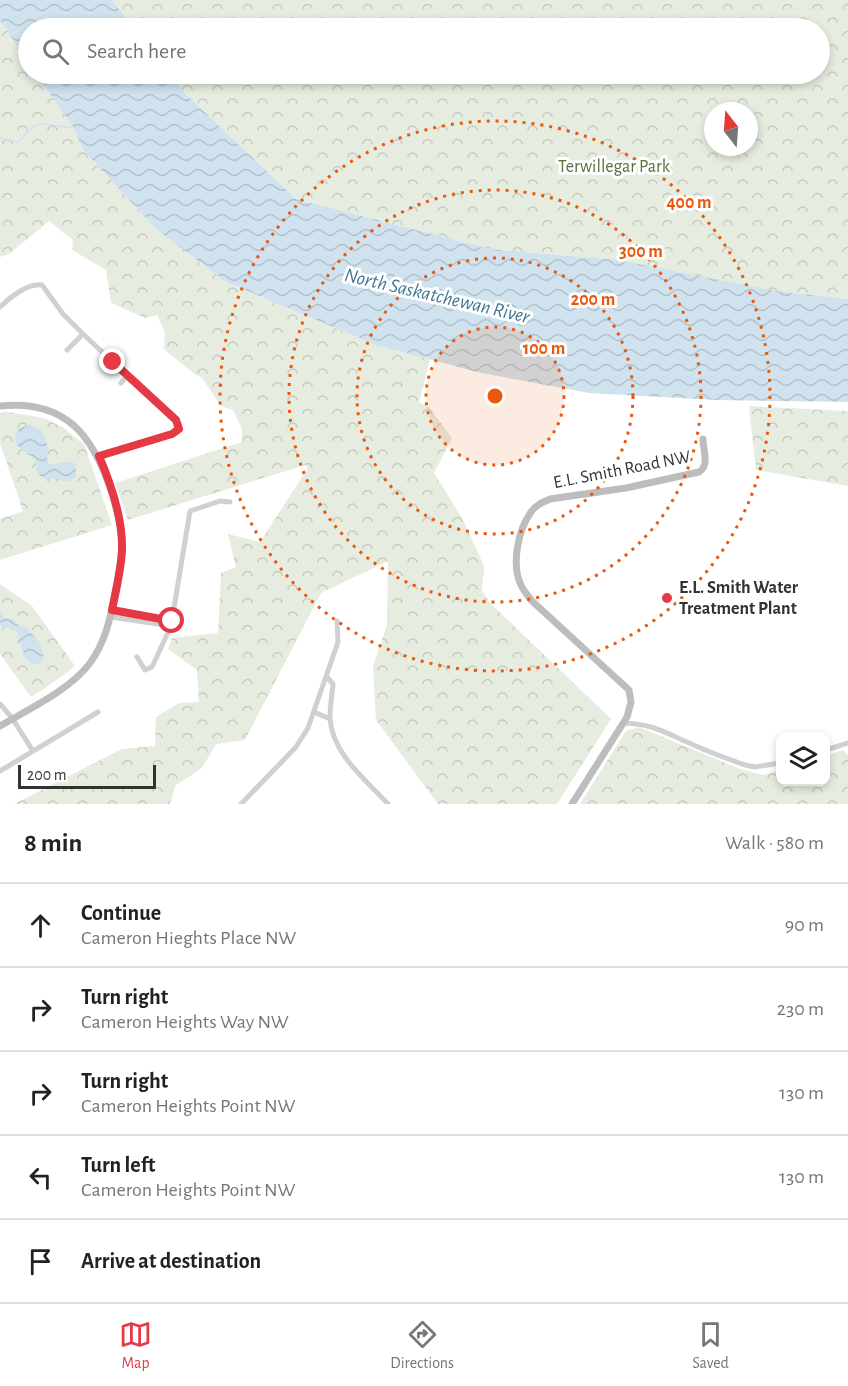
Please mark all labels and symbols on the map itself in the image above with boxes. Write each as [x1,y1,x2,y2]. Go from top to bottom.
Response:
north arrow [704,102,758,156]
park label: Terwillegar Park [558,158,671,176]
text: 400 m [666,194,712,212]
text: 300 m [619,243,663,261]
water label: North Saskatchewan River [343,265,532,327]
text: 200 m [571,291,615,309]
text: 100 m [523,340,565,358]
route end [99,348,125,374]
centre of rings [485,386,505,406]
street label: E.L. Smith Road NW [552,448,692,492]
place label: E.L. Smith Water Treatment Plant [679,579,799,618]
marker: E.L. Smith Water Treatment Plant [660,591,674,605]
route start [158,607,184,633]
scale bar [18,762,156,790]

